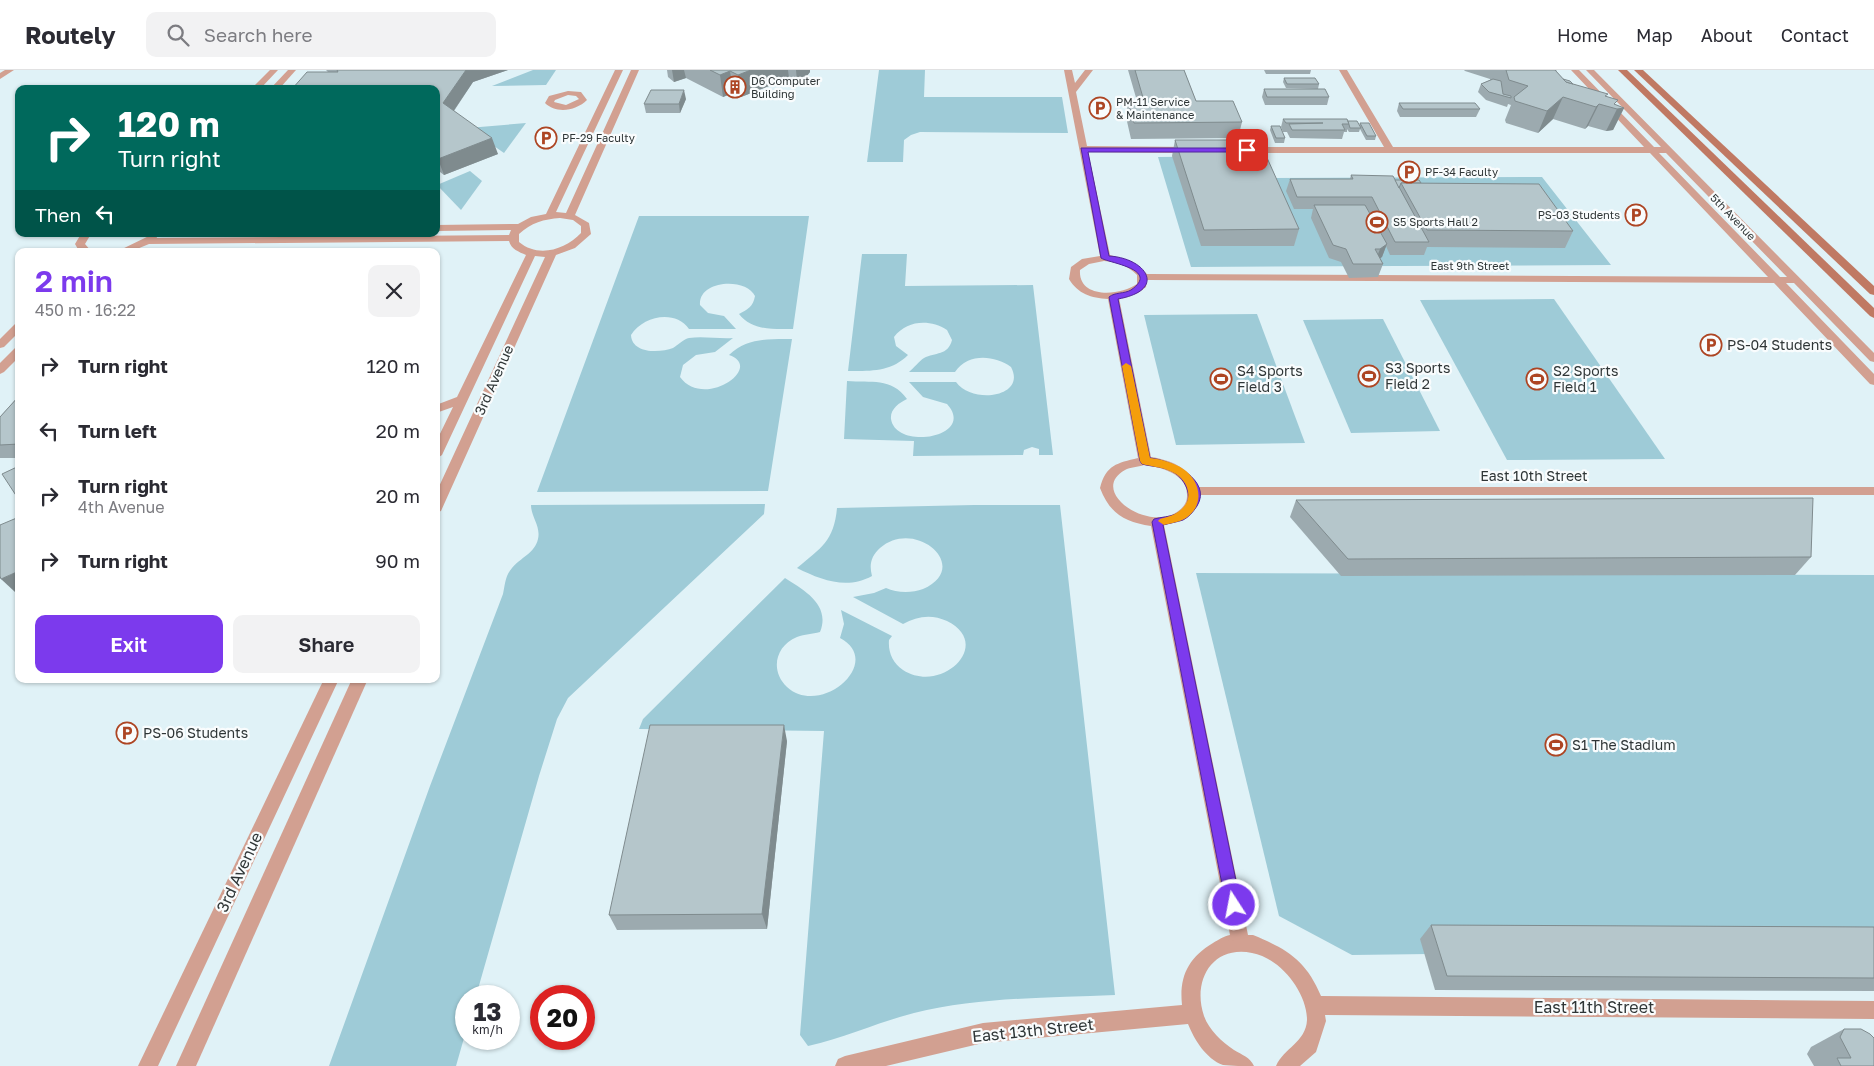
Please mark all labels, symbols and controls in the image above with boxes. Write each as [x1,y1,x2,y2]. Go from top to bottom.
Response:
search box [146,12,496,57]
text: Routely [25,20,116,49]
icon: search [164,21,192,49]
text: Search here [204,23,313,46]
text: Home [1557,24,1608,46]
text: Map [1636,24,1673,46]
text: About [1701,24,1753,46]
text: Contact [1781,24,1849,46]
place label: D6 Computer Building [751,74,821,100]
building icon: D6 Computer Building [723,75,747,99]
place label: PM-11 Service & Maintenance [1116,95,1194,121]
parking icon: PM-11 Service & Maintenance [1088,96,1112,120]
text: 120 m [118,103,220,145]
icon: right [35,105,100,170]
parking icon: PF-29 Faculty [534,126,558,150]
pin [1226,129,1268,171]
place label: PF-29 Faculty [562,131,635,144]
icon: arrive [1233,136,1261,164]
text: Turn right [118,145,221,172]
parking icon: PF-34 Faculty [1397,160,1421,184]
place label: PF-34 Faculty [1425,165,1498,178]
street label: 5th Avenue [1708,191,1759,242]
icon: left [91,200,119,228]
text: Then [35,203,81,226]
parking icon: PS-03 Students [1624,203,1648,227]
place label: PS-03 Students [1538,208,1620,221]
sports icon: S5 Sports Hall 2 [1365,210,1389,234]
place label: S5 Sports Hall 2 [1393,215,1478,228]
street label: East 9th Street [1431,259,1509,272]
text: 2 min [35,263,113,299]
button: close [368,265,420,317]
text: 450 m · 16:22 [35,300,136,320]
parking icon: PS-04 Students [1699,333,1723,357]
place label: PS-04 Students [1727,336,1832,353]
street label: 3rd Avenue [471,342,517,418]
icon: right [35,352,63,380]
text: Turn right [78,354,168,377]
text: 120 m [366,354,420,377]
place label: S3 Sports Field 2 [1385,359,1450,392]
place label: S4 Sports Field 3 [1237,362,1303,395]
place label: S2 Sports Field 1 [1553,362,1618,395]
sports icon: S3 Sports Field 2 [1357,364,1381,388]
sports icon: S4 Sports Field 3 [1209,367,1233,391]
sports icon: S2 Sports Field 1 [1525,367,1549,391]
icon: left [35,417,63,445]
text: Turn left [78,419,157,442]
text: 20 m [376,419,420,442]
street label: East 10th Street [1480,467,1588,484]
text: Turn right [78,474,168,497]
icon: right [35,482,63,510]
text: 20 m [376,484,420,507]
text: 4th Avenue [78,497,164,517]
icon: right [35,547,63,575]
text: Turn right [78,549,168,572]
text: 90 m [375,549,420,572]
button: Exit [35,615,223,673]
button: Share [233,615,420,673]
parking icon: PS-06 Students [115,721,139,745]
place label: PS-06 Students [143,724,248,741]
sports icon: S1 The Stadium [1544,733,1568,757]
place label: S1 The Stadium [1572,736,1676,753]
street label: 3rd Avenue [212,829,266,915]
position arrow [1207,878,1259,930]
speed limit sign: 20 [530,985,595,1050]
text: 13 [473,996,502,1027]
street label: East 11th Street [1534,997,1654,1017]
street label: East 13th Street [971,1014,1095,1046]
text: km/h [472,1022,503,1037]

